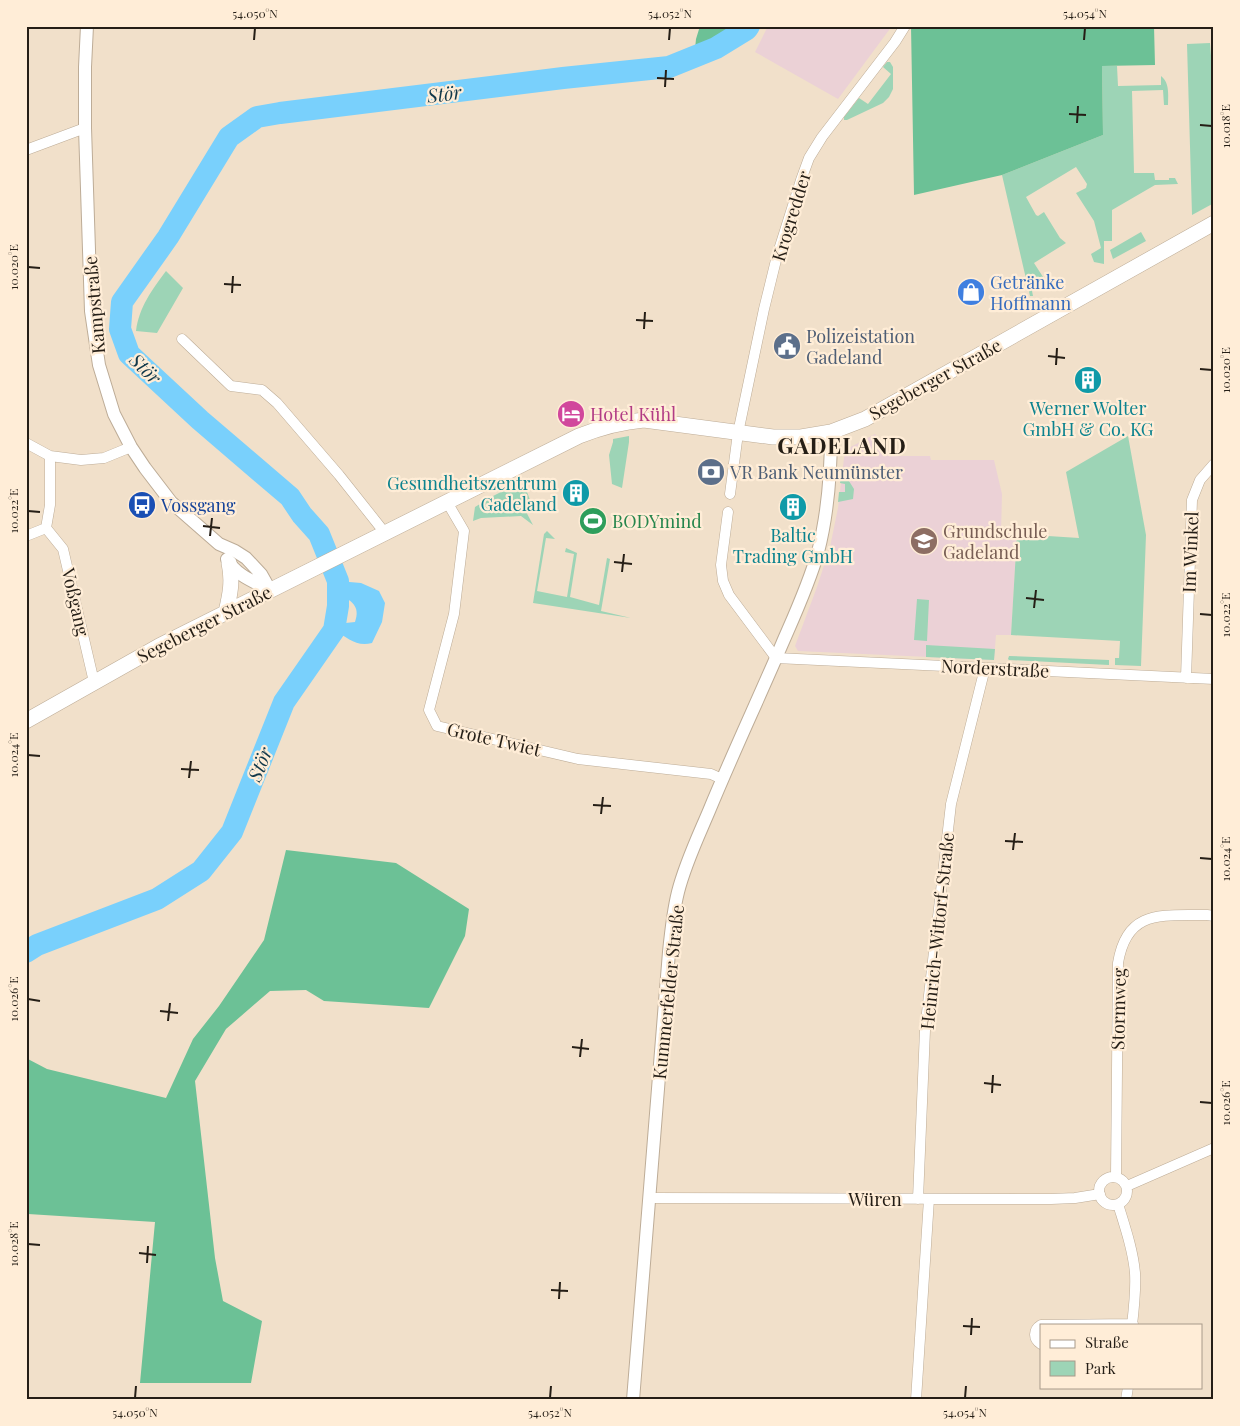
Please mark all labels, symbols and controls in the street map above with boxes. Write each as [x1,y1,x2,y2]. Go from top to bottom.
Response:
text: 54.050°N [232,5,278,21]
text: 54.052°N [648,5,693,21]
text: 54.054°N [1063,5,1108,21]
water label: Stör [424,78,463,108]
text: 10.018°E [1217,104,1233,148]
street label: Krogredder [766,168,816,264]
text: 10.020°E [5,244,21,290]
street label: Kampstraße [78,255,110,355]
place label: Getränke Hoffmann [990,270,1072,315]
shop icon: Getränke Hoffmann [956,277,986,307]
place label: Polizeistation Gadeland [806,324,915,369]
public building icon: Polizeistation Gadeland [772,331,802,361]
street label: Segeberger Straße [865,333,1005,425]
water label: Stör [124,346,168,390]
text: 10.020°E [1217,347,1233,393]
building icon: Werner Wolter GmbH & Co. KG [1073,365,1103,395]
place label: Werner Wolter GmbH & Co. KG [1023,396,1154,441]
hotel icon: Hotel Kühl [556,399,586,429]
place label: Hotel Kühl [590,402,676,426]
district label: GADELAND [777,430,907,460]
bank icon: VR Bank Neumünster [696,457,726,487]
place label: VR Bank Neumünster [729,460,903,484]
place label: Gesundheitszentrum Gadeland [387,471,558,516]
building icon: Gesundheitszentrum Gadeland [561,478,591,508]
text: 10.022°E [5,489,21,533]
bus stop icon: Vossgang [127,490,157,520]
building icon: Baltic Trading GmbH [778,492,808,522]
place label: Vossgang [160,493,236,517]
sports icon: BODYmind [578,506,608,536]
place label: BODYmind [612,509,702,533]
street label: Im Winkel [1177,511,1203,593]
place label: Grundschule Gadeland [943,519,1047,564]
place label: Baltic Trading GmbH [733,523,853,568]
school or university icon: Grundschule Gadeland [909,526,939,556]
street label: Voßgang [56,565,96,639]
street label: Segeberger Straße [133,580,275,668]
text: 10.022°E [1217,593,1233,637]
street label: Norderstraße [940,653,1050,683]
street label: Grote Twiet [445,717,544,762]
text: 10.024°E [5,733,21,777]
water label: Stör [240,742,278,786]
street label: Heinrich-Wittorf-Straße [915,831,959,1031]
text: 10.024°E [1217,837,1233,881]
street label: Kummerfelder Straße [647,904,689,1080]
street label: Stormweg [1105,967,1131,1050]
text: 10.026°E [5,976,21,1022]
text: 10.026°E [1217,1080,1233,1126]
street label: Würen [847,1187,902,1211]
text: 10.028°E [5,1221,21,1267]
legend [1040,1324,1202,1388]
text: Straße [1085,1332,1129,1352]
text: Park [1085,1358,1117,1378]
text: 54.050°N [112,1404,158,1420]
text: 54.052°N [528,1404,573,1420]
text: 54.054°N [943,1404,988,1420]

